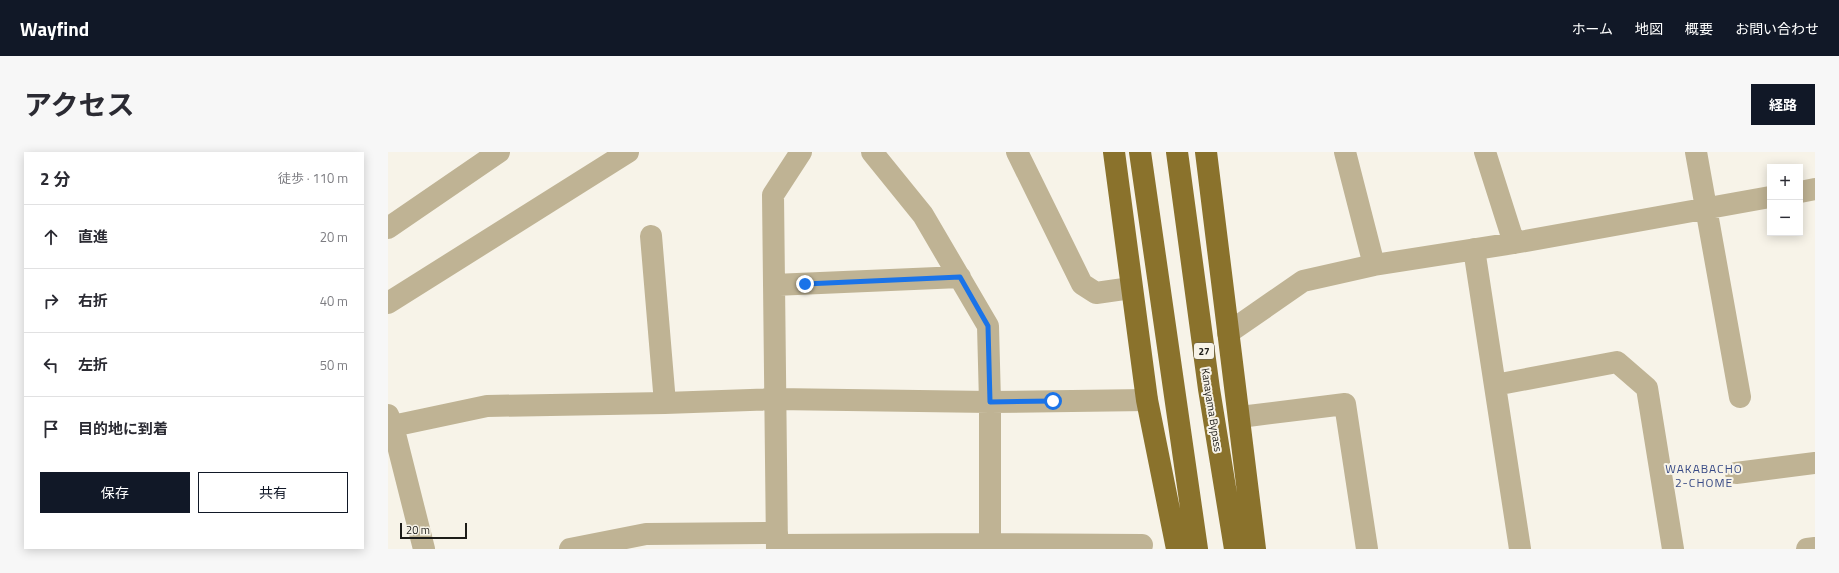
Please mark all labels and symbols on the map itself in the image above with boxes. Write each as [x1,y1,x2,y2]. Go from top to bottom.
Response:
route end [796,275,814,293]
road number: 27 [1194,343,1214,359]
street label: Kanayama Bypass [1197,367,1227,453]
route start [1044,392,1062,410]
district label: WAKABACHO 2-CHOME [1665,459,1743,492]
scale bar [400,521,467,540]

